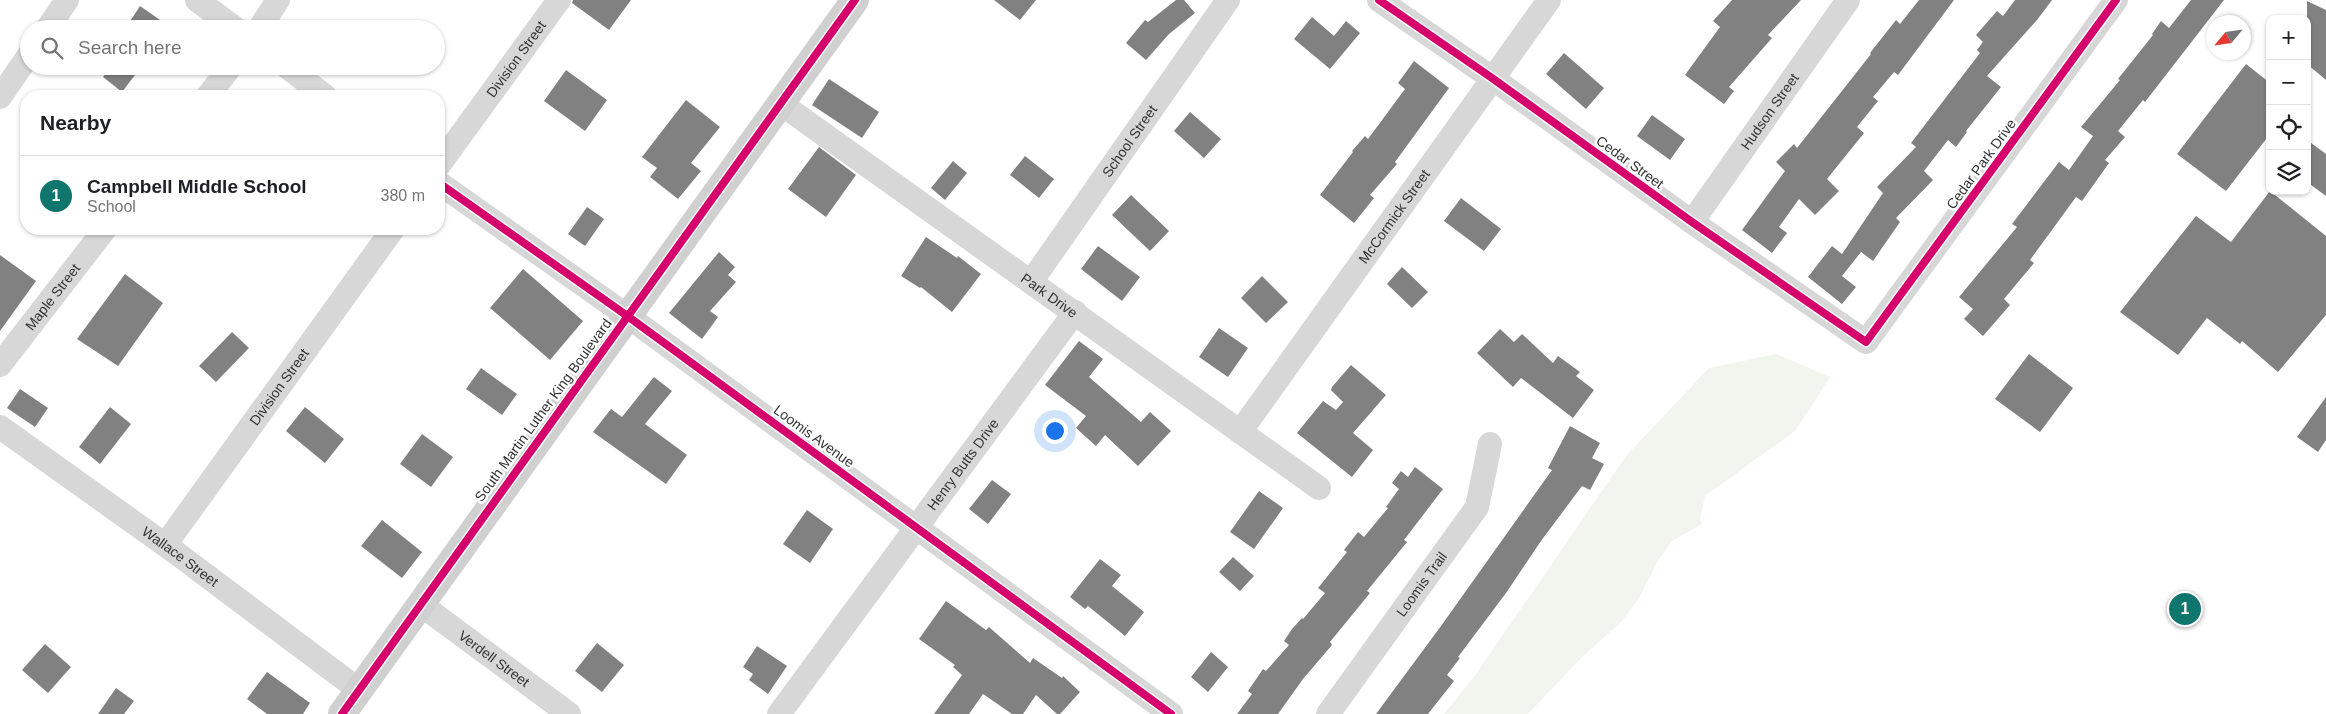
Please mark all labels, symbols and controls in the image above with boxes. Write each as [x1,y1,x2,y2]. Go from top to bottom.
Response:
north arrow [2206,15,2251,60]
map controls [2266,15,2311,195]
button: + [2266,15,2311,60]
street label: Division Street [483,18,549,100]
search box [20,20,445,75]
icon: search [38,34,66,62]
text: Search here [78,37,182,58]
button: − [2266,60,2311,105]
street label: Hudson Street [1737,70,1802,153]
street label: School Street [1099,102,1160,180]
button: locate [2266,105,2311,150]
text: Nearby [40,111,111,134]
street label: Cedar Park Drive [1943,116,2019,212]
street label: Cedar Street [1593,132,1667,192]
button: layers [2266,150,2311,195]
street label: McCormick Street [1355,166,1433,266]
text: Campbell Middle School [87,176,307,197]
text: 1 [52,187,60,204]
text: 380 m [381,187,425,204]
text: School [87,198,136,215]
street label: Maple Street [22,261,83,333]
street label: Park Drive [1018,270,1081,321]
street label: South Martin Luther King Boulevard [471,316,615,504]
street label: Division Street [246,345,312,428]
street label: Loomis Avenue [771,401,857,471]
street label: Henry Butts Drive [924,415,1002,513]
your location [1042,418,1068,444]
street label: Wallace Street [139,523,222,590]
street label: Loomis Trail [1393,549,1450,619]
pin: 1 [2169,590,2201,628]
street label: Verdell Street [455,627,533,690]

